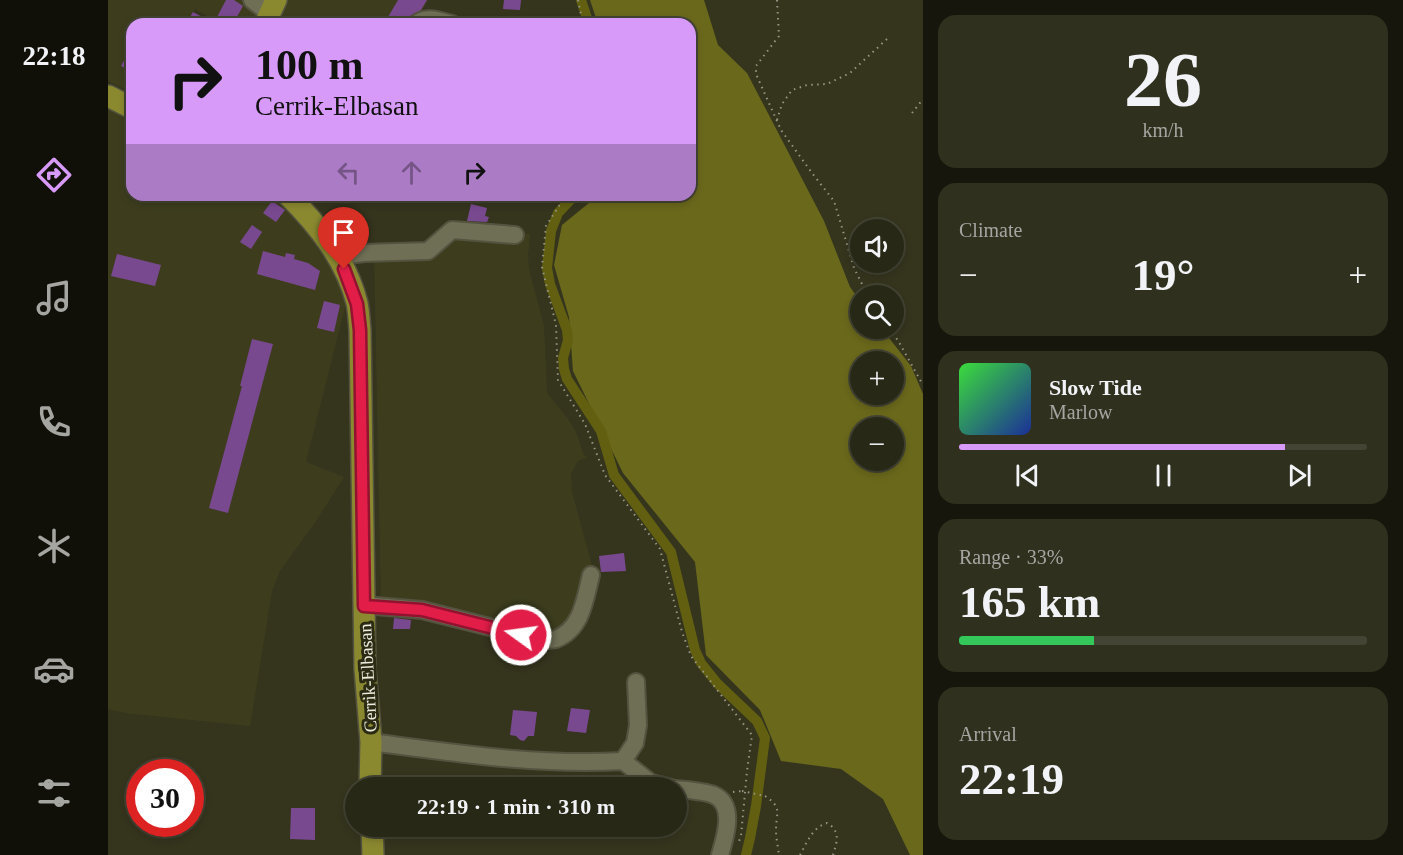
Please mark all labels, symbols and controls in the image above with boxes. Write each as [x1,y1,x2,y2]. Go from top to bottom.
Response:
text: 26 [1124,36,1202,123]
text: 22:18 [23,41,86,71]
icon: right [156,42,234,120]
text: 100 m [255,42,364,88]
text: Cerrik-Elbasan [255,91,418,121]
text: km/h [1142,119,1184,141]
icon: directions [33,154,75,196]
icon: left [332,156,365,189]
icon: ahead [395,156,428,189]
icon: right [458,156,491,189]
pin [318,207,369,269]
icon: arrive [327,216,360,249]
map controls [850,219,904,471]
button: sound [850,219,904,273]
text: Climate [959,219,1022,241]
text: 19° [1132,250,1195,300]
text: − [959,257,978,293]
text: + [1348,257,1367,293]
icon: music [33,277,75,319]
button: search [850,285,904,339]
button: + [850,351,904,405]
text: Slow Tide [1049,375,1142,400]
icon: phone [33,401,75,443]
text: Marlow [1049,401,1112,423]
button: − [850,417,904,471]
icon: previous [1011,459,1044,492]
icon: pause [1147,459,1180,492]
icon: next [1283,459,1316,492]
icon: climate [33,525,75,567]
text: Range · 33% [959,546,1063,568]
text: 165 km [959,577,1100,627]
position arrow [489,603,553,667]
street label: Cerrik-Elbasan [355,623,381,733]
icon: car [33,648,75,690]
text: Arrival [959,723,1017,745]
text: 22:19 [959,754,1064,804]
speed limit sign: 30 [126,759,204,837]
icon: filters [33,772,75,814]
text: 22:19 · 1 min · 310 m [417,794,615,819]

